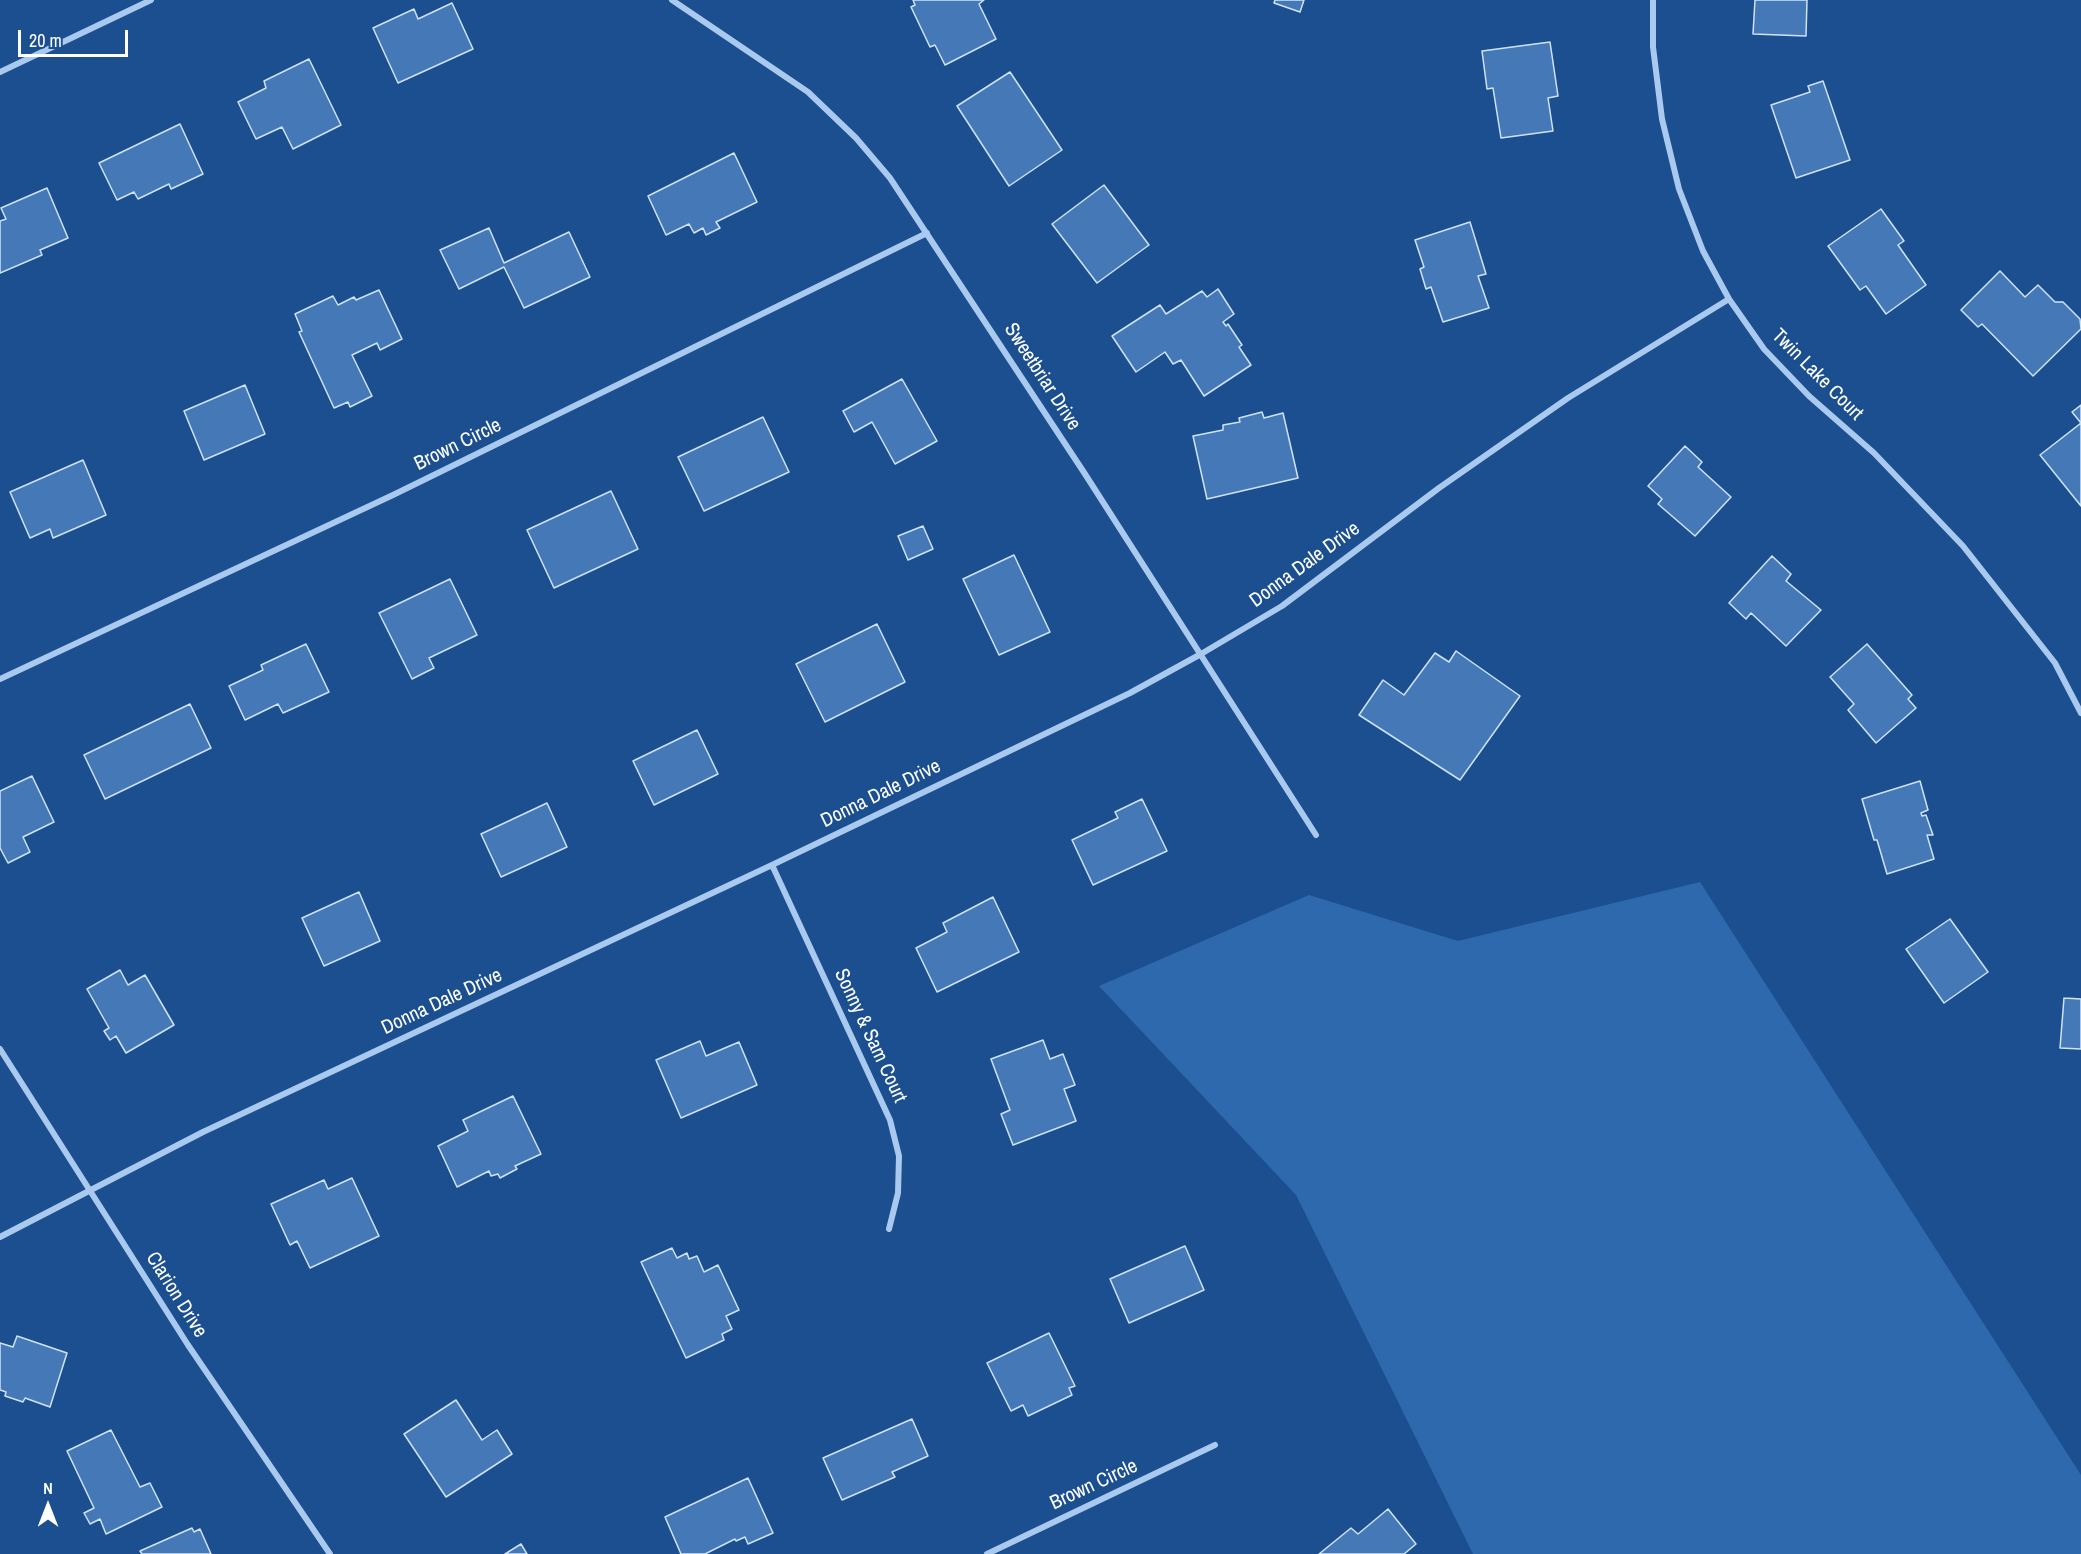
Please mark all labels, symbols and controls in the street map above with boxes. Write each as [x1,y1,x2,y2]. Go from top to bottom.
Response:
scale bar [21,18,130,56]
text: 20 m [29,28,62,53]
street label: Sweetbriar Drive [998,319,1086,435]
street label: Twin Lake Court [1766,324,1868,426]
street label: Brown Circle [411,414,505,476]
street label: Donna Dale Drive [1245,517,1365,613]
street label: Donna Dale Drive [817,755,945,833]
street label: Donna Dale Drive [378,964,506,1040]
street label: Sonny & Sam Court [828,965,912,1107]
street label: Clarion Drive [140,1248,212,1342]
street label: Brown Circle [1046,1454,1142,1516]
north arrow [18,1476,78,1536]
text: N [43,1477,53,1499]

